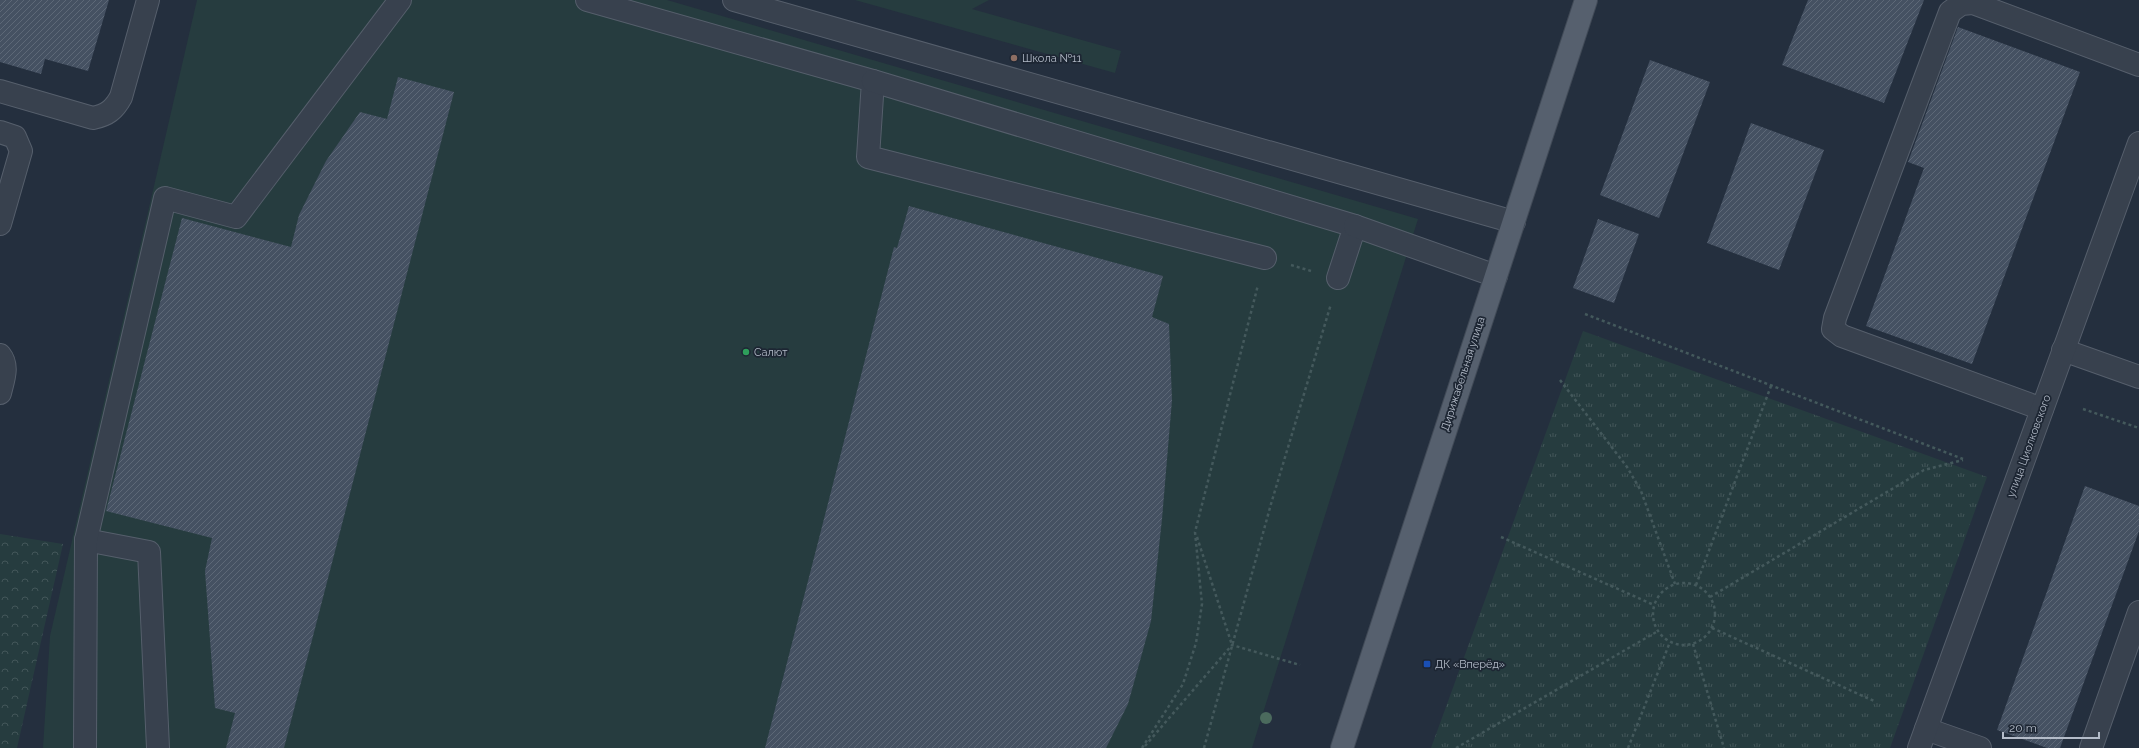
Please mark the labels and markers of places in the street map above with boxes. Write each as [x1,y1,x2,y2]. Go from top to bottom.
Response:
place label: Школа №11 [1022,52,1082,65]
marker: Школа №11 [1009,53,1019,63]
place label: Салют [754,346,788,359]
marker: Салют [741,347,751,357]
place label: ДК «Вперёд» [1435,658,1505,671]
marker: ДК «Вперёд» [1422,659,1432,669]

